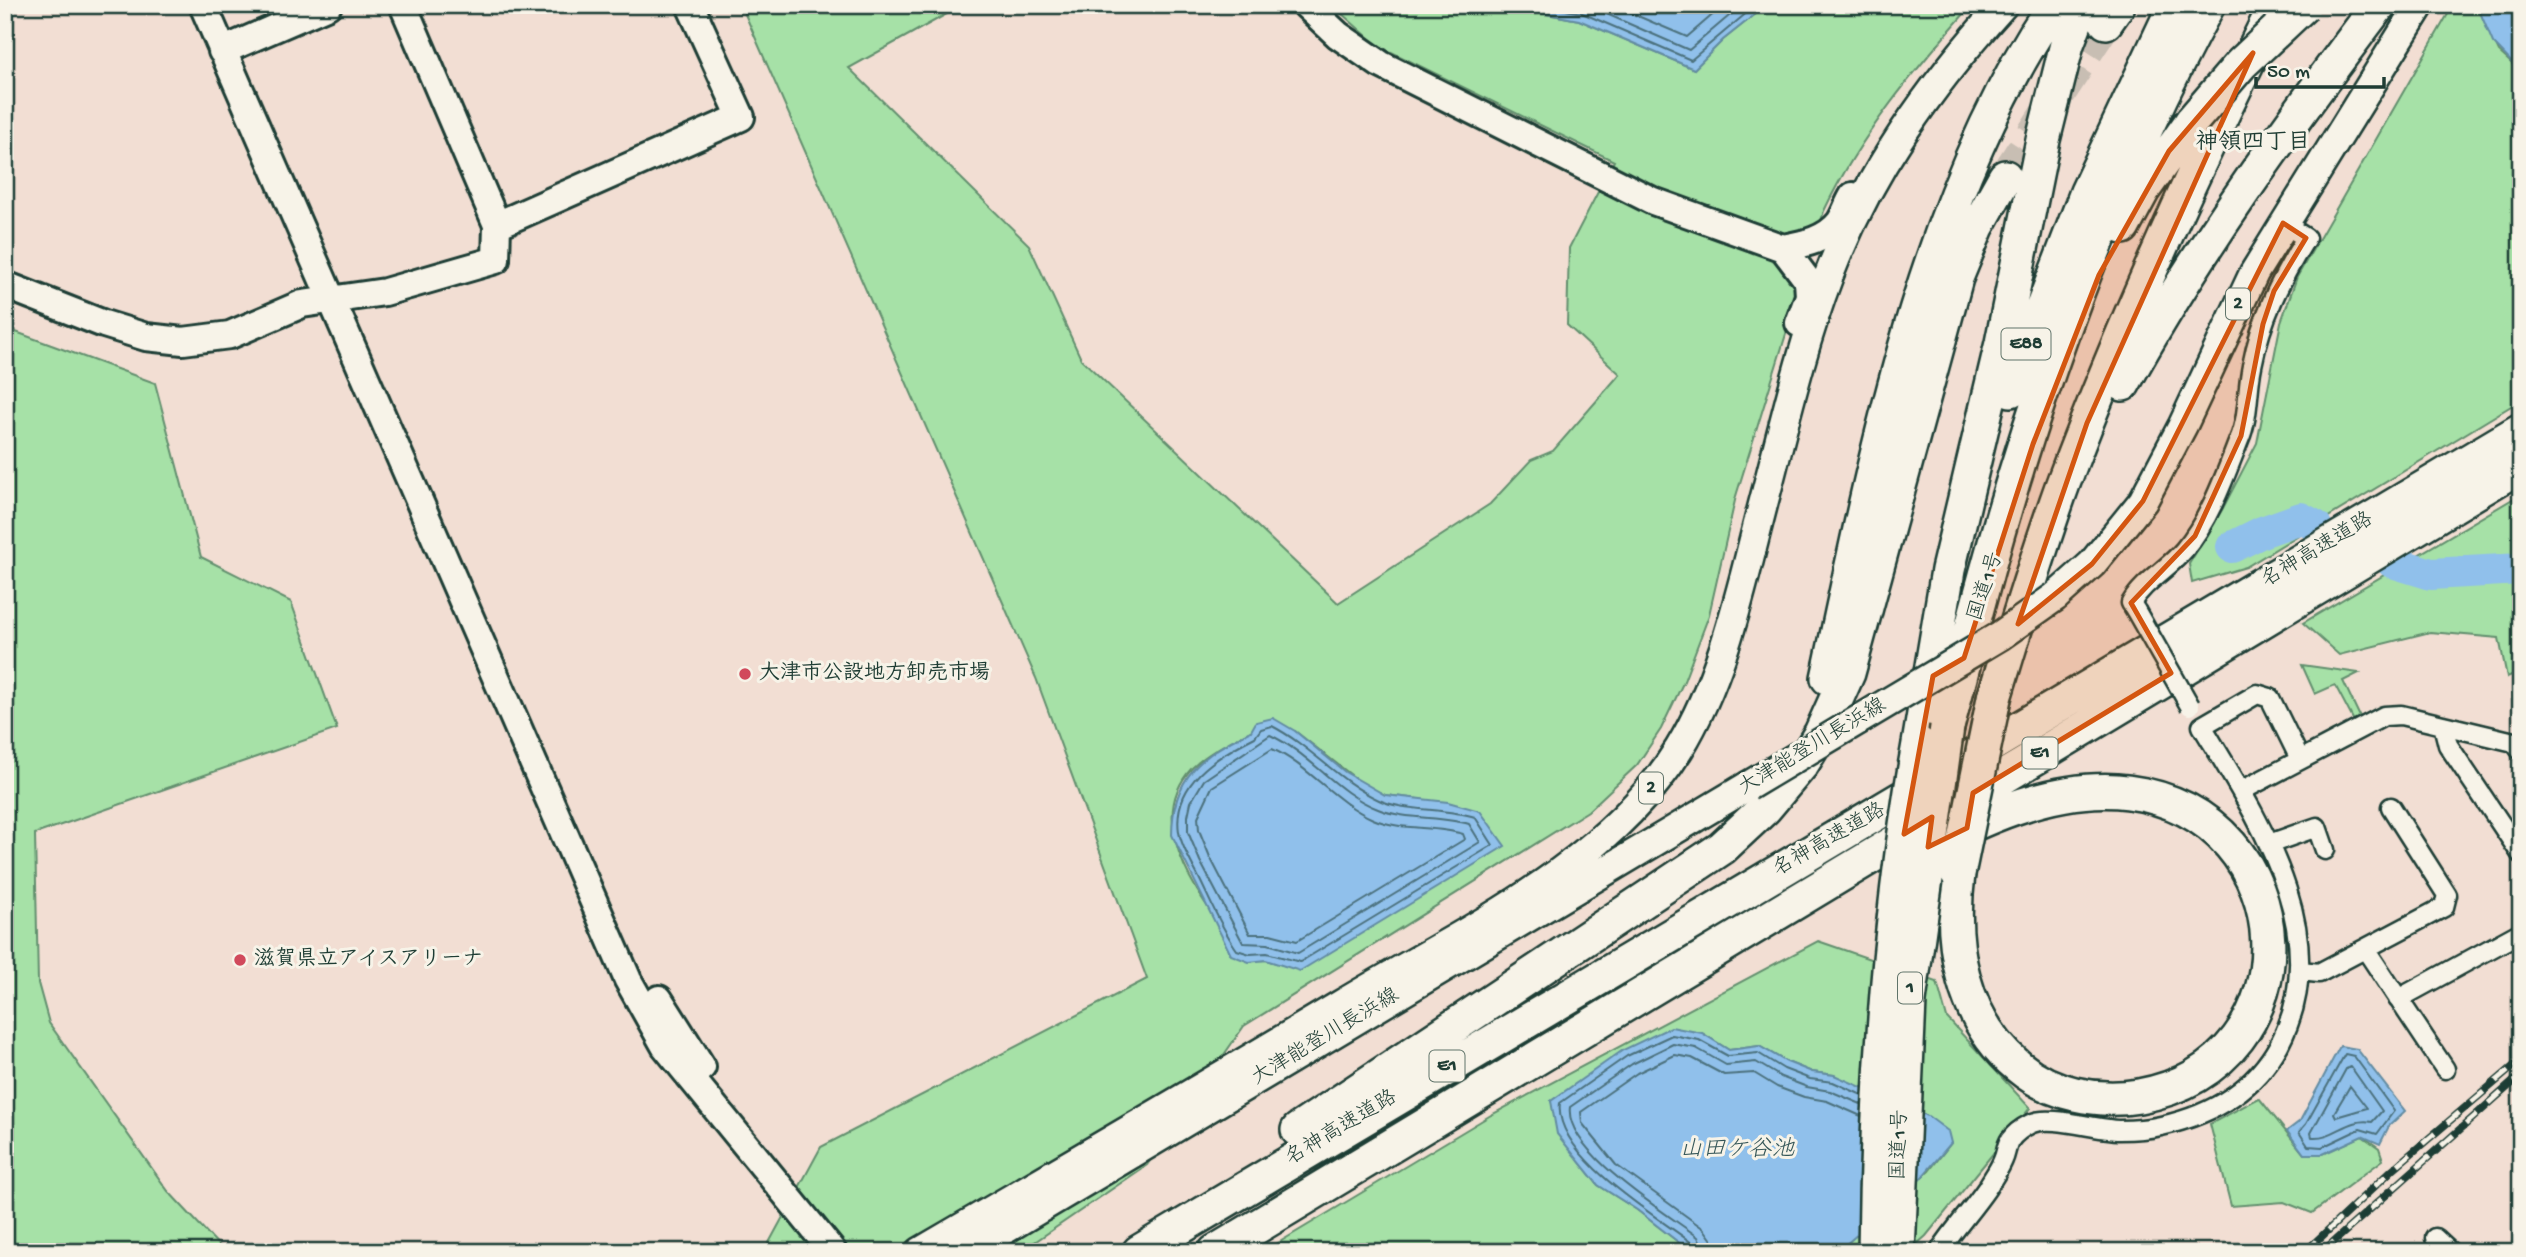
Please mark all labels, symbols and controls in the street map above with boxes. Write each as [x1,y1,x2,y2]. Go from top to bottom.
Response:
scale bar [2256,46,2384,90]
text: 50 m [2267,61,2310,86]
district label: 神領四丁目 [2196,129,2311,157]
road number: 2 [2226,288,2250,320]
road number: E88 [2002,328,2050,360]
street label: 名神高速道路 [2257,506,2378,594]
street label: 国道1号 [1963,549,2010,625]
place label: 大津市公設地方卸売市場 [759,660,990,687]
marker: 大津市公設地方卸売市場 [737,666,753,682]
street label: 大津能登川長浜線 [1734,693,1891,802]
road number: E1 [2022,738,2058,768]
road number: 2 [1639,772,1663,804]
street label: 名神高速道路 [1768,797,1891,883]
place label: 滋賀県立アイスアリーナ [254,946,483,973]
marker: 滋賀県立アイスアリーナ [232,952,248,968]
road number: 1 [1898,972,1922,1004]
street label: 大津能登川長浜線 [1247,983,1404,1092]
road number: E1 [1430,1050,1464,1082]
street label: 名神高速道路 [1281,1084,1402,1172]
street label: 国道1号 [1886,1109,1915,1181]
water label: 山田ケ谷池 [1680,1136,1796,1164]

